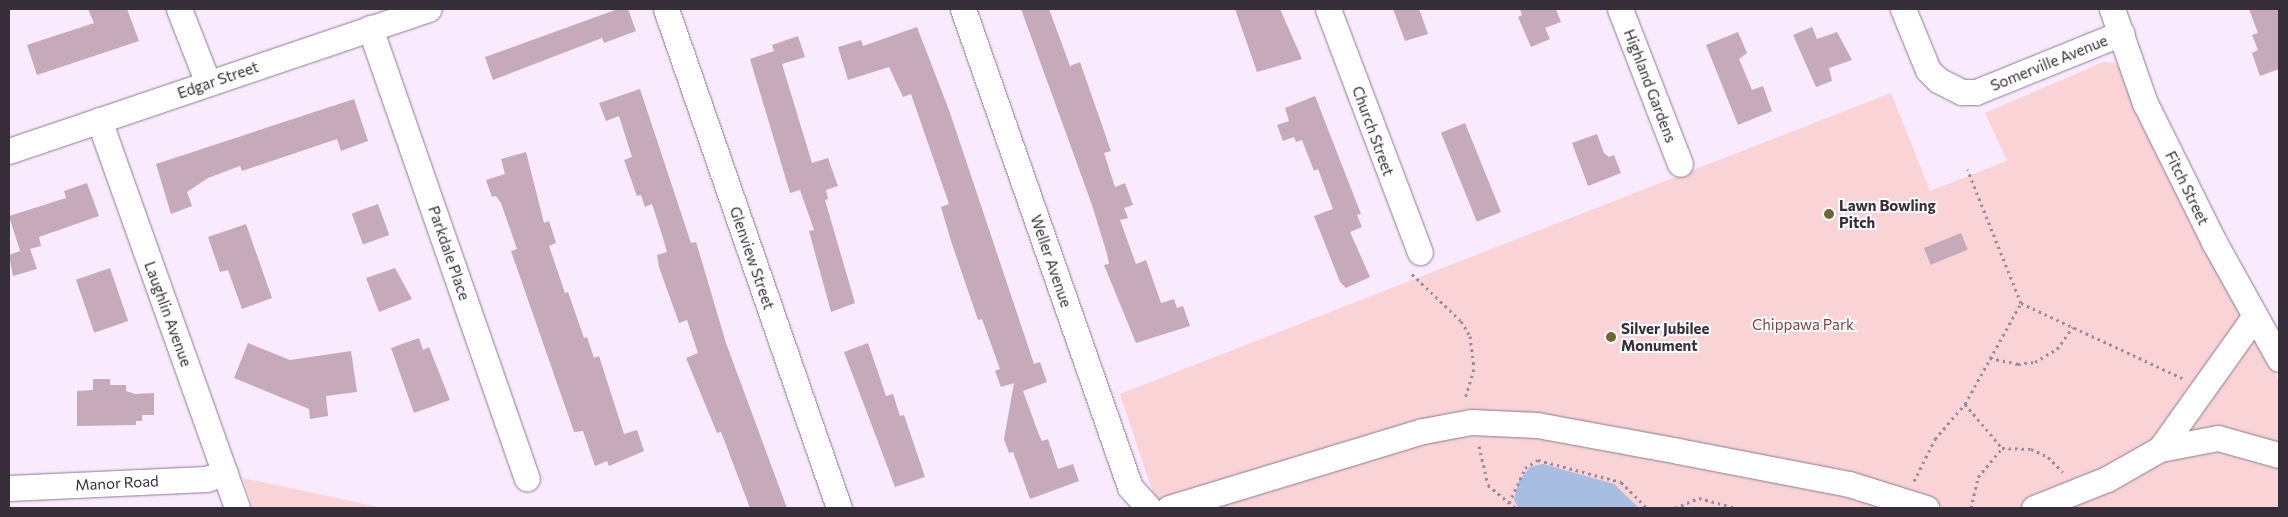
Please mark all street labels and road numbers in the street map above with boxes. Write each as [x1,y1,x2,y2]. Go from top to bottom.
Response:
street label: Highland Gardens [1620,27,1680,145]
street label: Somerville Avenue [1988,31,2110,95]
street label: Edgar Street [175,58,261,102]
street label: Church Street [1348,84,1398,178]
street label: Fitch Street [2161,148,2213,228]
street label: Parkdale Place [424,203,474,303]
street label: Glenview Street [726,204,778,312]
street label: Weller Avenue [1027,212,1075,310]
street label: Laughlin Avenue [141,259,195,369]
street label: Manor Road [75,472,159,494]

